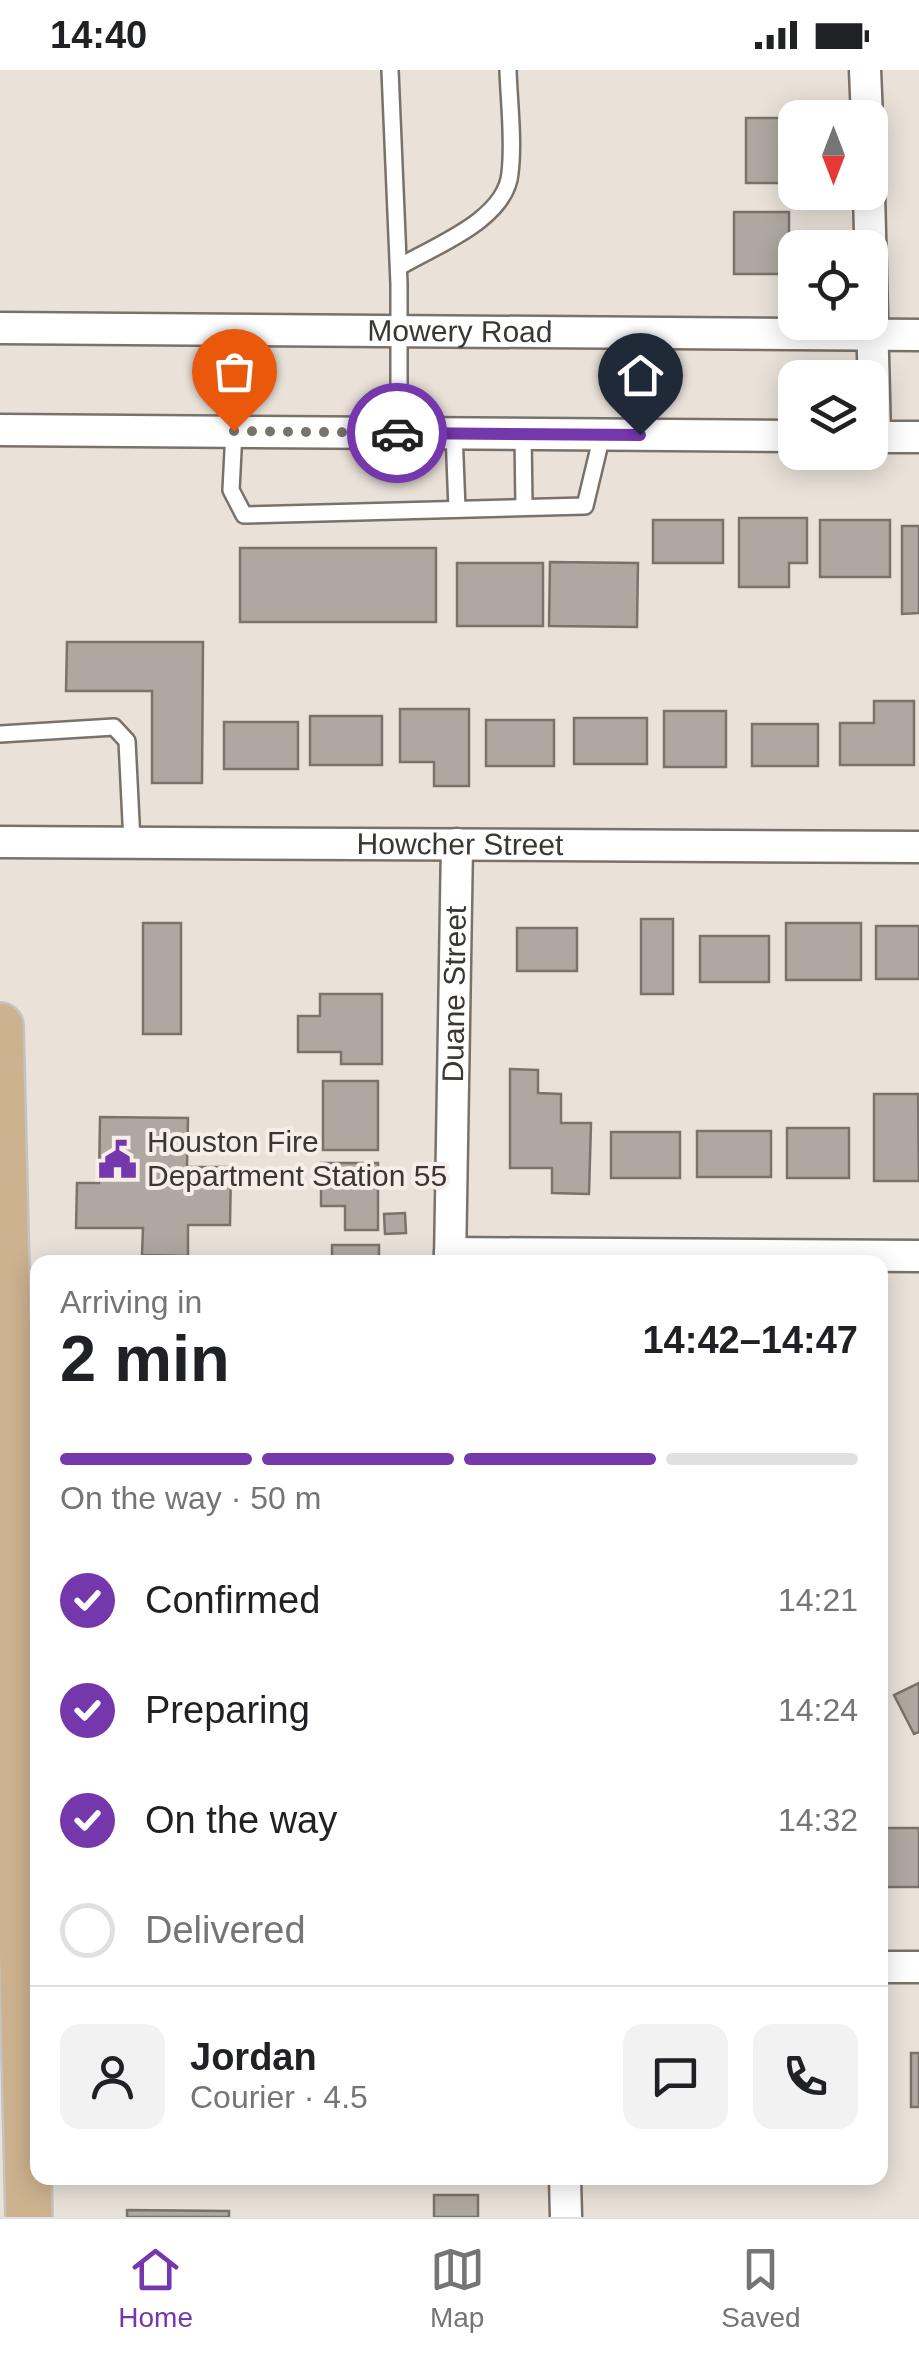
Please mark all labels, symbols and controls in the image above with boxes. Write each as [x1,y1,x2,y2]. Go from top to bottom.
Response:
text: 14:40 [50,14,147,56]
north arrow [778,100,888,210]
map controls [778,100,888,470]
button: locate [778,230,888,340]
street label: Mowery Road [367,314,553,348]
pin [192,329,277,432]
pin [598,333,683,436]
icon: bag [207,344,262,399]
icon: home [613,348,668,403]
button: layers [778,360,888,470]
courier [347,383,447,483]
icon: car [370,406,425,461]
street label: Howcher Street [356,827,564,861]
street label: Duane Street [436,905,472,1083]
place label: Houston Fire Department Station 55 [147,1125,447,1192]
public building icon: Houston Fire Department Station 55 [96,1138,138,1180]
text: Arriving in [60,1284,202,1320]
text: 14:42–14:47 [642,1319,858,1361]
text: 2 min [60,1322,230,1395]
text: On the way · 50 m [60,1480,321,1516]
icon: check [60,1573,115,1628]
text: Confirmed [145,1579,320,1621]
text: 14:21 [778,1582,858,1618]
icon: check [60,1683,115,1738]
text: Preparing [145,1689,310,1731]
text: 14:24 [778,1692,858,1728]
icon: check [60,1793,115,1848]
text: On the way [145,1799,337,1841]
text: 14:32 [778,1802,858,1838]
text: Delivered [145,1909,306,1951]
button: person [60,2024,165,2129]
button: chat [623,2024,728,2129]
button: phone [753,2024,858,2129]
text: Jordan [190,2036,317,2078]
text: Courier · 4.5 [190,2079,368,2115]
tab: Home [118,2242,193,2334]
tab: Map [430,2242,485,2334]
tab: Saved [721,2242,801,2334]

